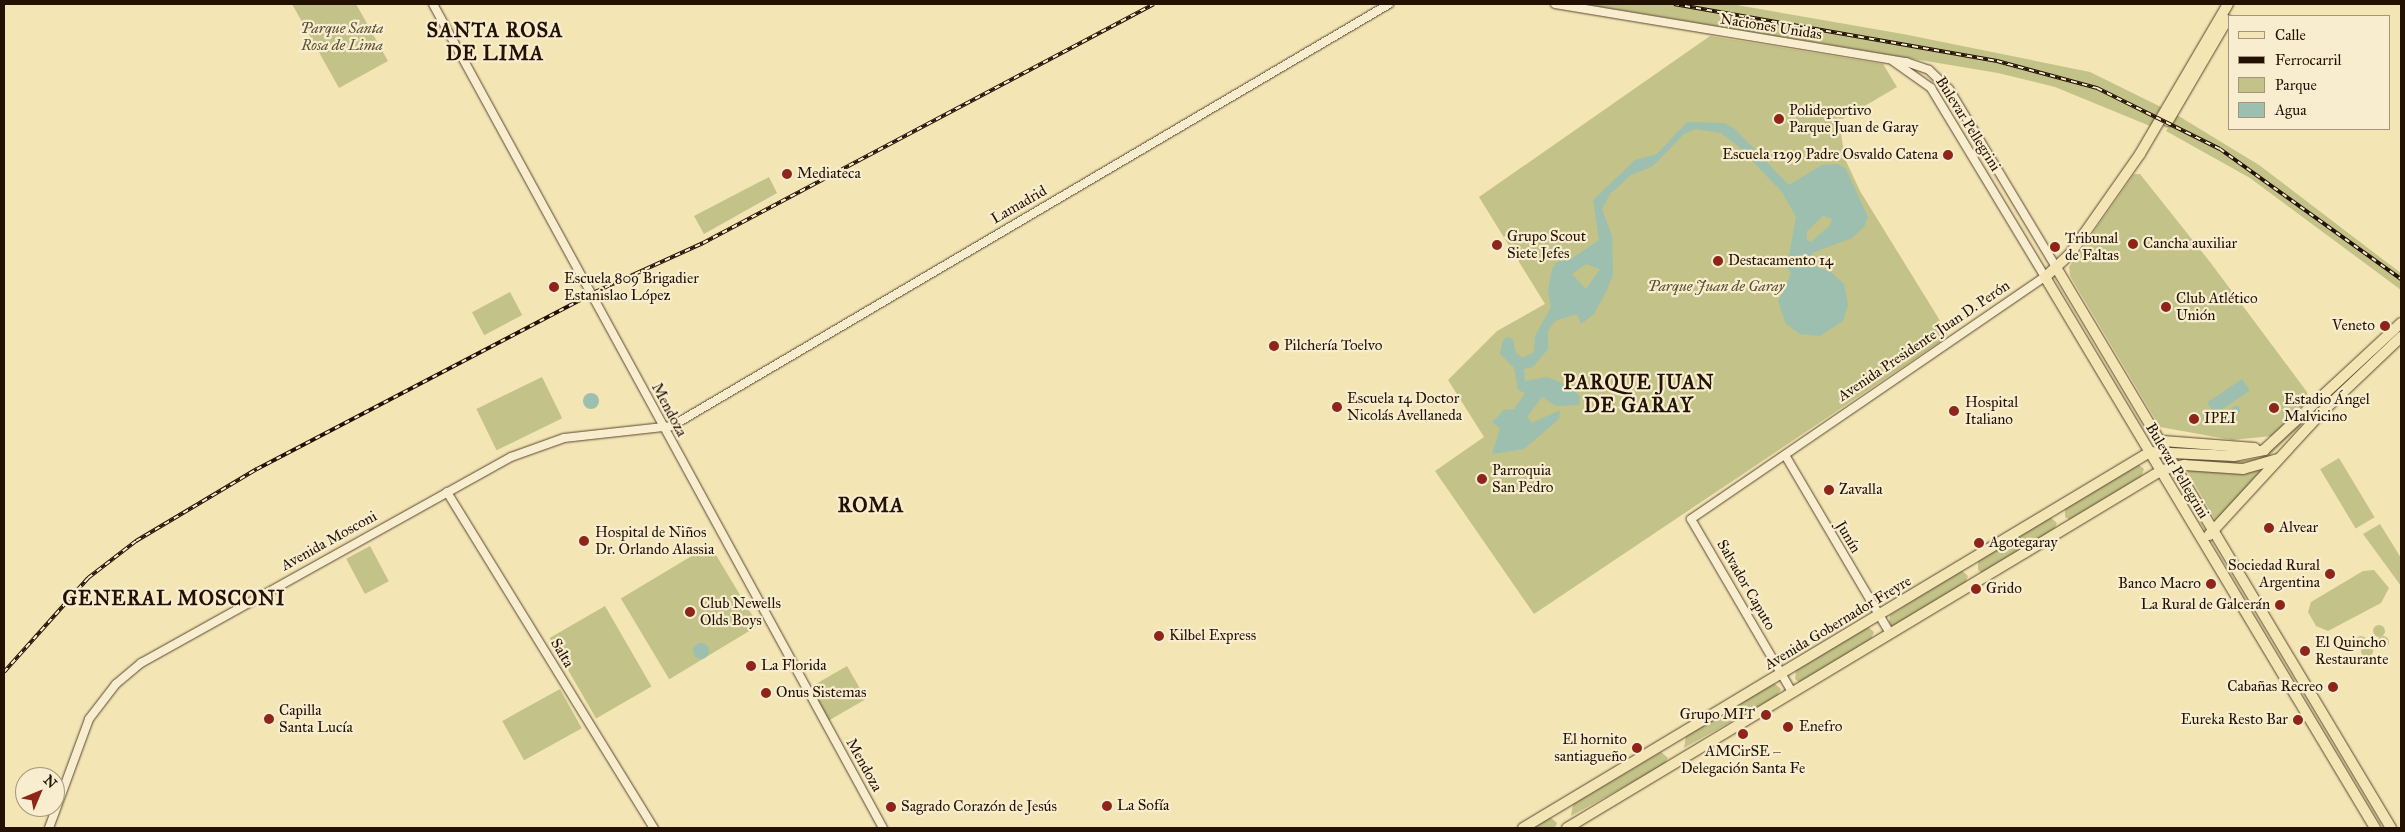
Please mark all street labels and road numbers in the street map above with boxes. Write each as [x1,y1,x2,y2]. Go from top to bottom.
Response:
street label: Naciones Unidas [1719,10,1823,44]
street label: Bulevar Pellegrini [1932,73,2004,175]
street label: Lamadrid [988,182,1050,228]
street label: Avenida Presidente Juan D. Perón [1835,277,2013,405]
street label: Mendoza [647,380,691,440]
street label: Bulevar Pellegrini [2141,420,2213,522]
street label: Avenida Mosconi [278,507,380,575]
street label: Junín [1832,518,1864,556]
street label: Salvador Caputo [1713,537,1779,633]
street label: Avenida Gobernador Freyre [1761,572,1915,674]
street label: Salta [547,635,577,671]
street label: Mendoza [842,735,886,795]

